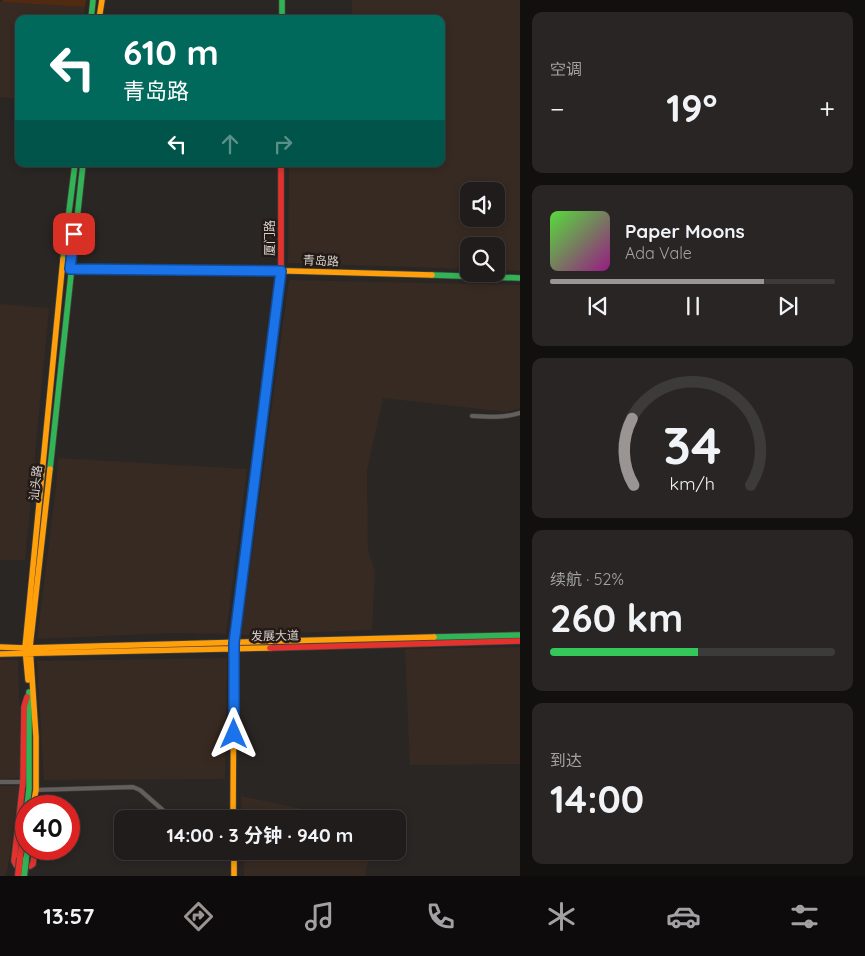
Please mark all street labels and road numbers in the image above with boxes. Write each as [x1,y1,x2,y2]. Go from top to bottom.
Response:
street label: 厦门路 [262,220,277,256]
street label: 青岛路 [303,252,339,269]
street label: 汕头路 [26,464,45,502]
street label: 发展大道 [251,628,299,643]

